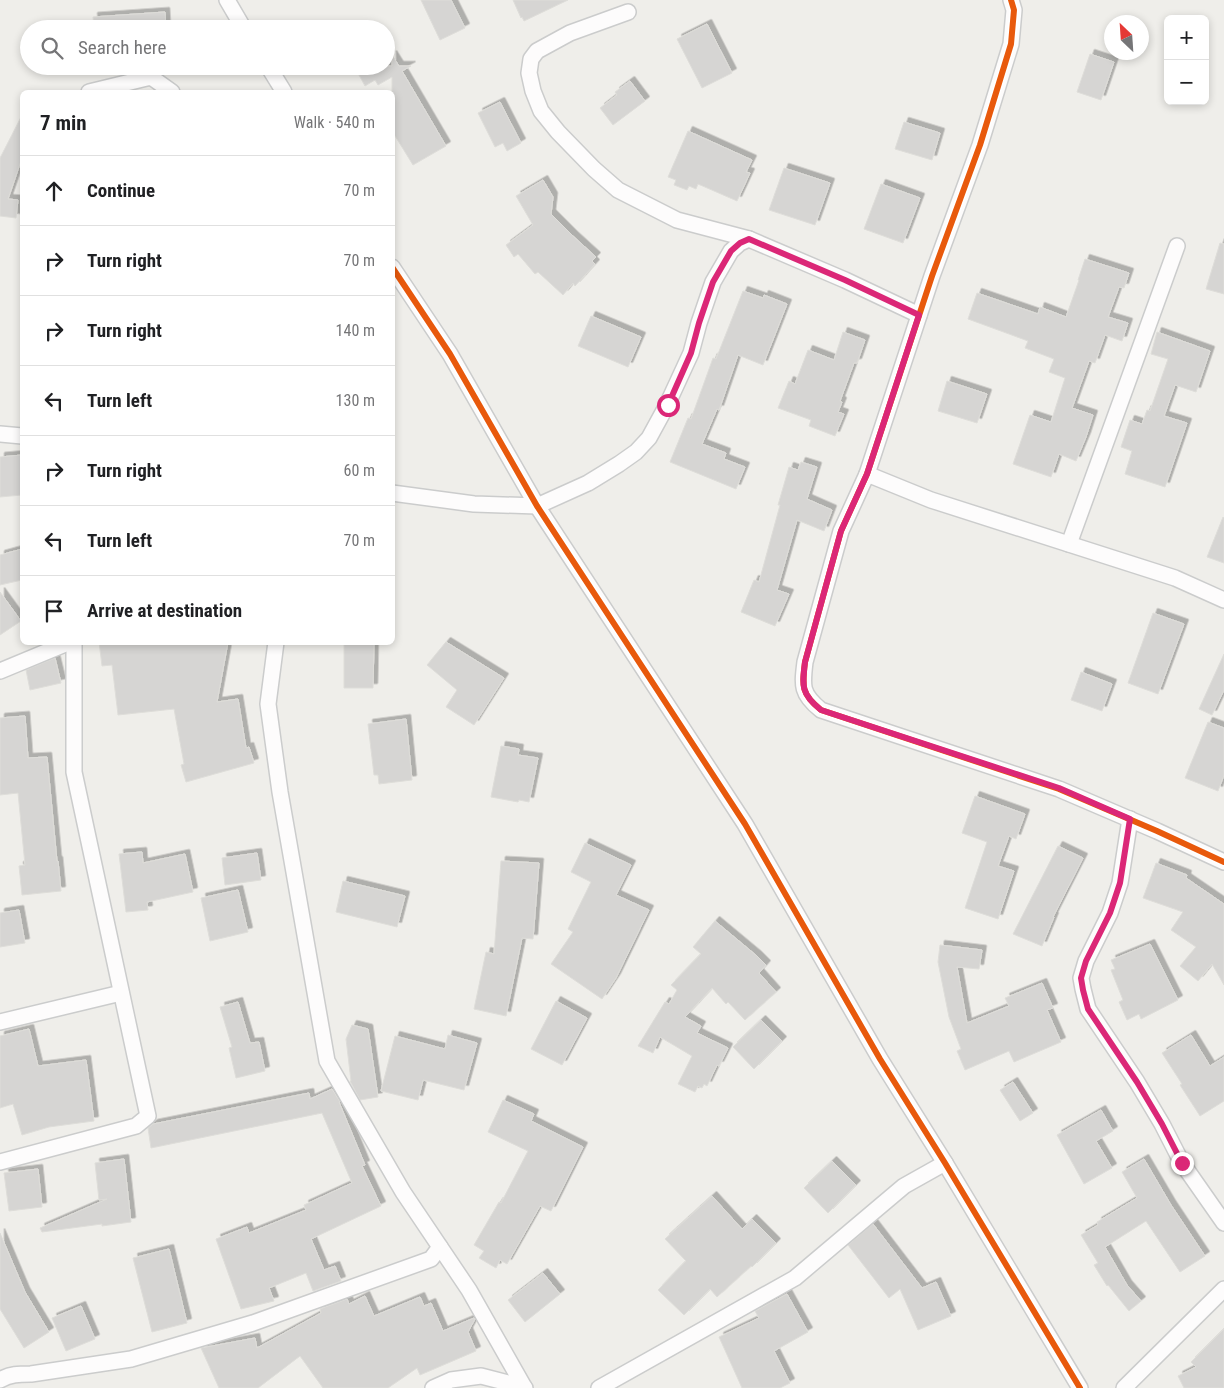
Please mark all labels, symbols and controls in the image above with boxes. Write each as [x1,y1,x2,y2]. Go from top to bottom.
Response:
north arrow [1104,15,1149,60]
map controls [1164,15,1209,105]
button: + [1164,15,1209,60]
search box [20,20,395,75]
icon: search [38,34,66,62]
text: Search here [78,36,166,59]
button: − [1164,60,1209,105]
text: 7 min [40,111,87,135]
text: Walk · 540 m [294,113,375,132]
icon: ahead [40,177,68,205]
text: Continue [87,179,155,202]
text: 70 m [343,181,375,200]
icon: right [40,247,68,275]
text: Turn right [87,249,162,272]
text: 70 m [343,251,375,270]
icon: right [40,317,68,345]
text: Turn right [87,319,162,342]
text: 140 m [336,321,375,340]
icon: left [40,387,68,415]
text: Turn left [87,389,152,412]
text: 130 m [336,391,375,410]
route start [657,394,680,417]
icon: right [40,457,68,485]
text: Turn right [87,459,162,482]
text: 60 m [343,461,375,480]
icon: left [40,527,68,555]
text: Turn left [87,529,152,552]
text: 70 m [343,531,375,550]
icon: arrive [40,597,68,625]
text: Arrive at destination [87,599,242,622]
route end [1171,1152,1194,1175]

